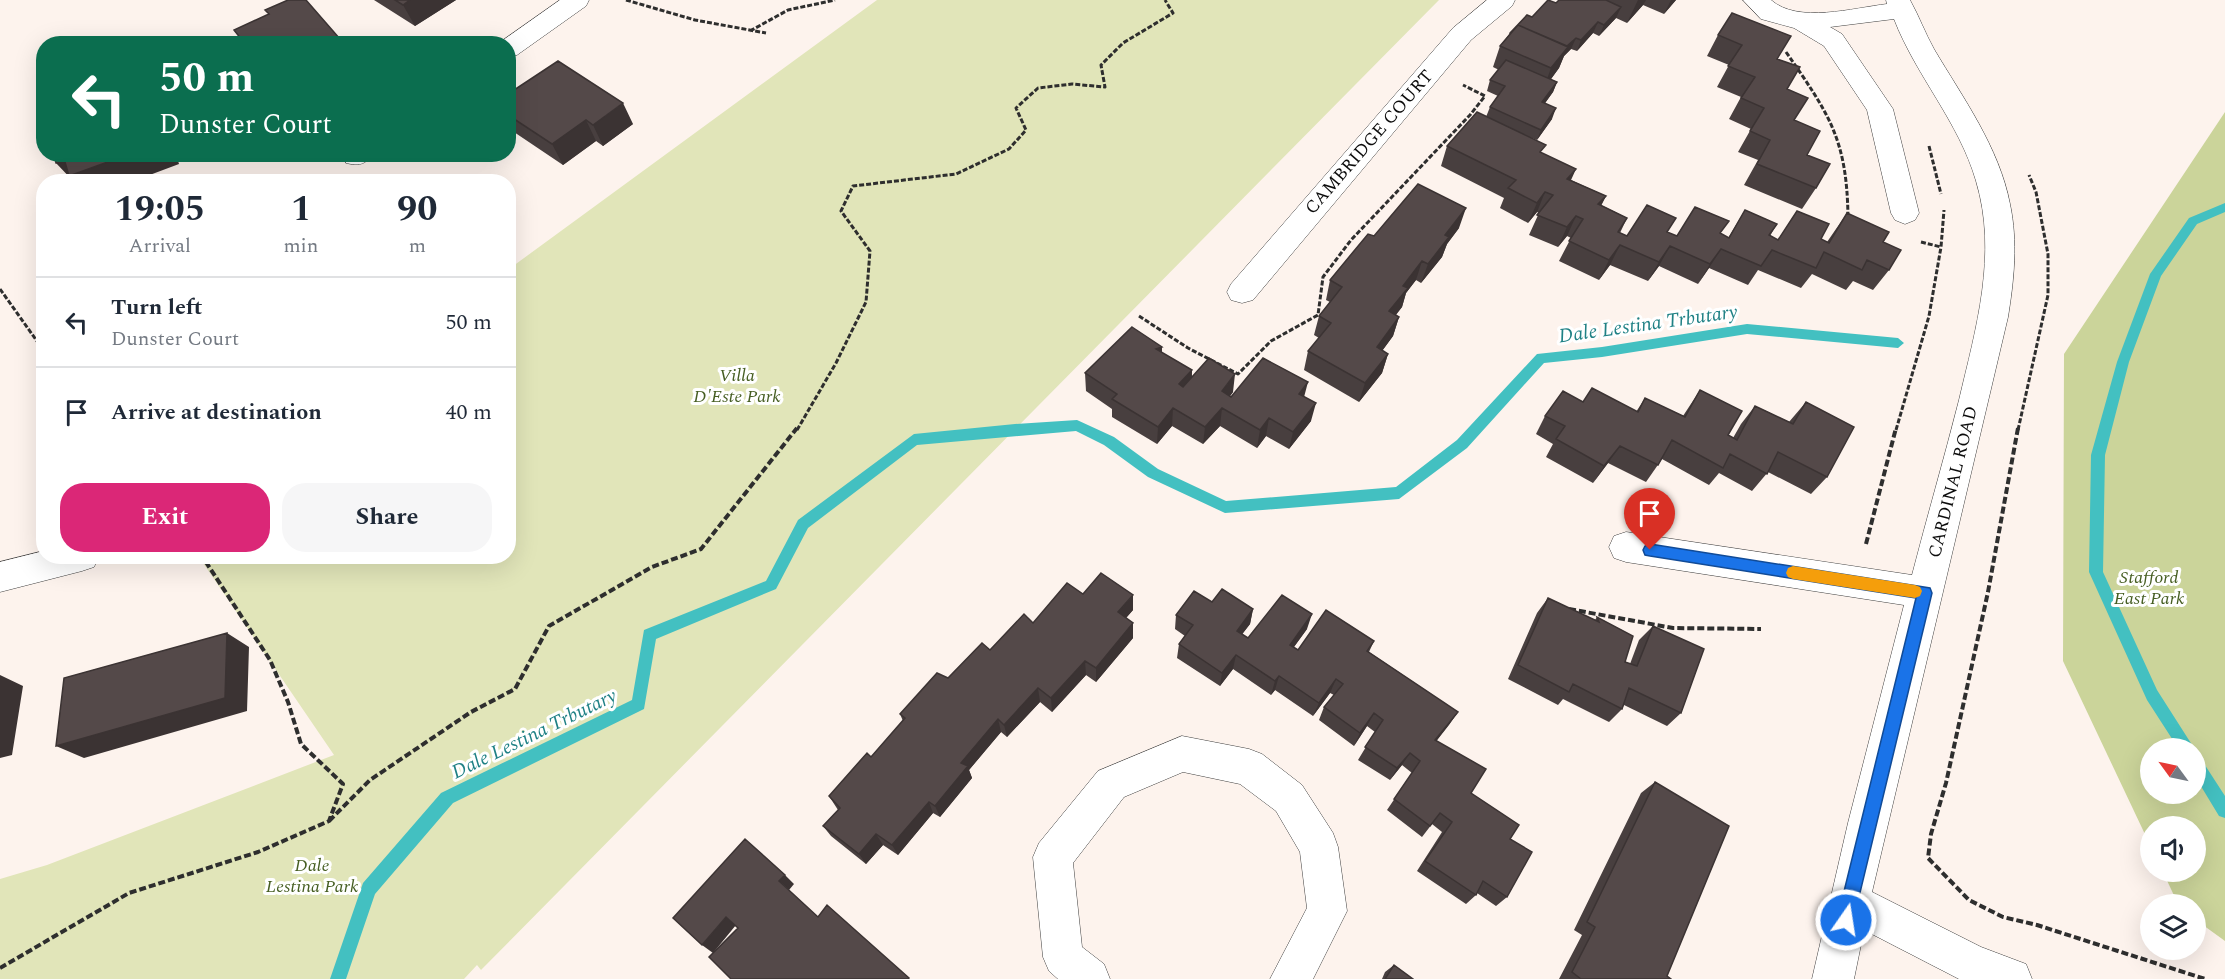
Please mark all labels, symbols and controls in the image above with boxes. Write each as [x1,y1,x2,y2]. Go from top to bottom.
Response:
text: 50 m [159,47,254,110]
icon: left [60,60,138,138]
street label: CAMBRIDGE COURT [1298,64,1440,220]
text: Dunster Court [159,104,332,146]
text: 19:05 [115,182,205,237]
text: 1 [291,182,311,237]
text: 90 [397,182,437,237]
text: Arrival [129,231,191,261]
text: min [284,231,319,261]
text: m [409,231,426,261]
text: Turn left [111,291,203,324]
water label: Dale Lestina Trbutary [1557,297,1739,351]
icon: left [60,306,93,339]
text: 50 m [446,306,492,339]
text: Dunster Court [111,324,239,354]
park label: Villa D'Este Park [693,362,781,410]
icon: arrive [60,396,93,429]
text: Arrive at destination [111,396,322,429]
text: 40 m [446,396,492,429]
street label: CARDINAL ROAD [1921,403,1985,561]
button: Exit [60,483,270,552]
button: Share [282,483,492,552]
pin [1624,488,1675,550]
icon: arrive [1633,497,1666,530]
park label: Stafford East Park [2114,564,2185,612]
water label: Dale Lestina Trbutary [446,681,622,787]
north arrow [2140,738,2206,804]
map controls [2140,738,2206,960]
button: sound [2140,816,2206,882]
park label: Dale Lestina Park [266,852,359,900]
position arrow [1814,888,1878,952]
button: layers [2140,894,2206,960]

